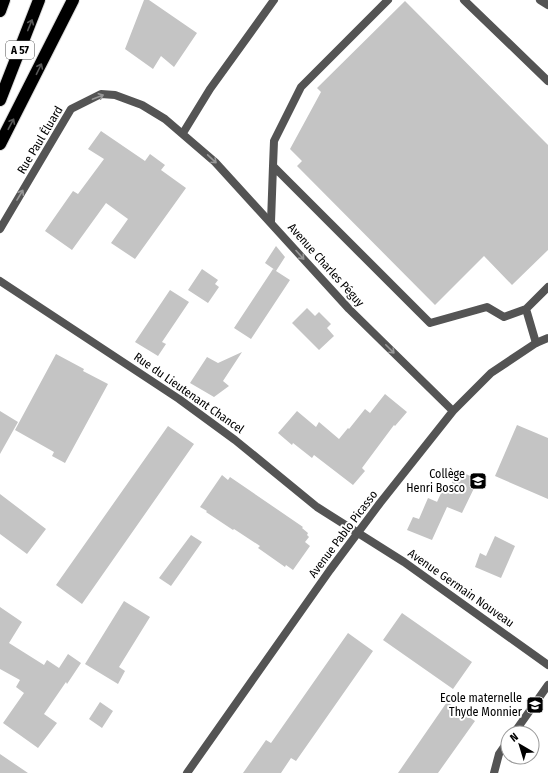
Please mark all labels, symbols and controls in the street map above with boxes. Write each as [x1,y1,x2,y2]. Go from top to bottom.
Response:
one-way arrow [26,19,34,31]
road number: A 57 [6,41,34,59]
one-way arrow [36,63,43,75]
one-way arrow [92,92,104,100]
street label: Rue Paul Éluard [13,103,66,176]
one-way arrow [7,118,15,130]
one-way arrow [207,155,217,164]
one-way arrow [16,190,24,201]
street label: Avenue Charles Péguy [285,220,368,310]
one-way arrow [295,250,305,260]
one-way arrow [385,344,394,354]
street label: Rue du Lieutenant Chancel [131,350,247,436]
place label: Collège Henri Bosco [406,467,465,495]
school or university icon: Collège Henri Bosco [468,471,488,491]
street label: Avenue Pablo Picasso [306,488,380,580]
street label: Avenue Germain Nouveau [405,546,517,630]
place label: Ecole maternelle Thyde Monnier [440,691,523,719]
school or university icon: Ecole maternelle Thyde Monnier [525,695,545,715]
north arrow [500,725,540,765]
text: N [508,730,521,745]

